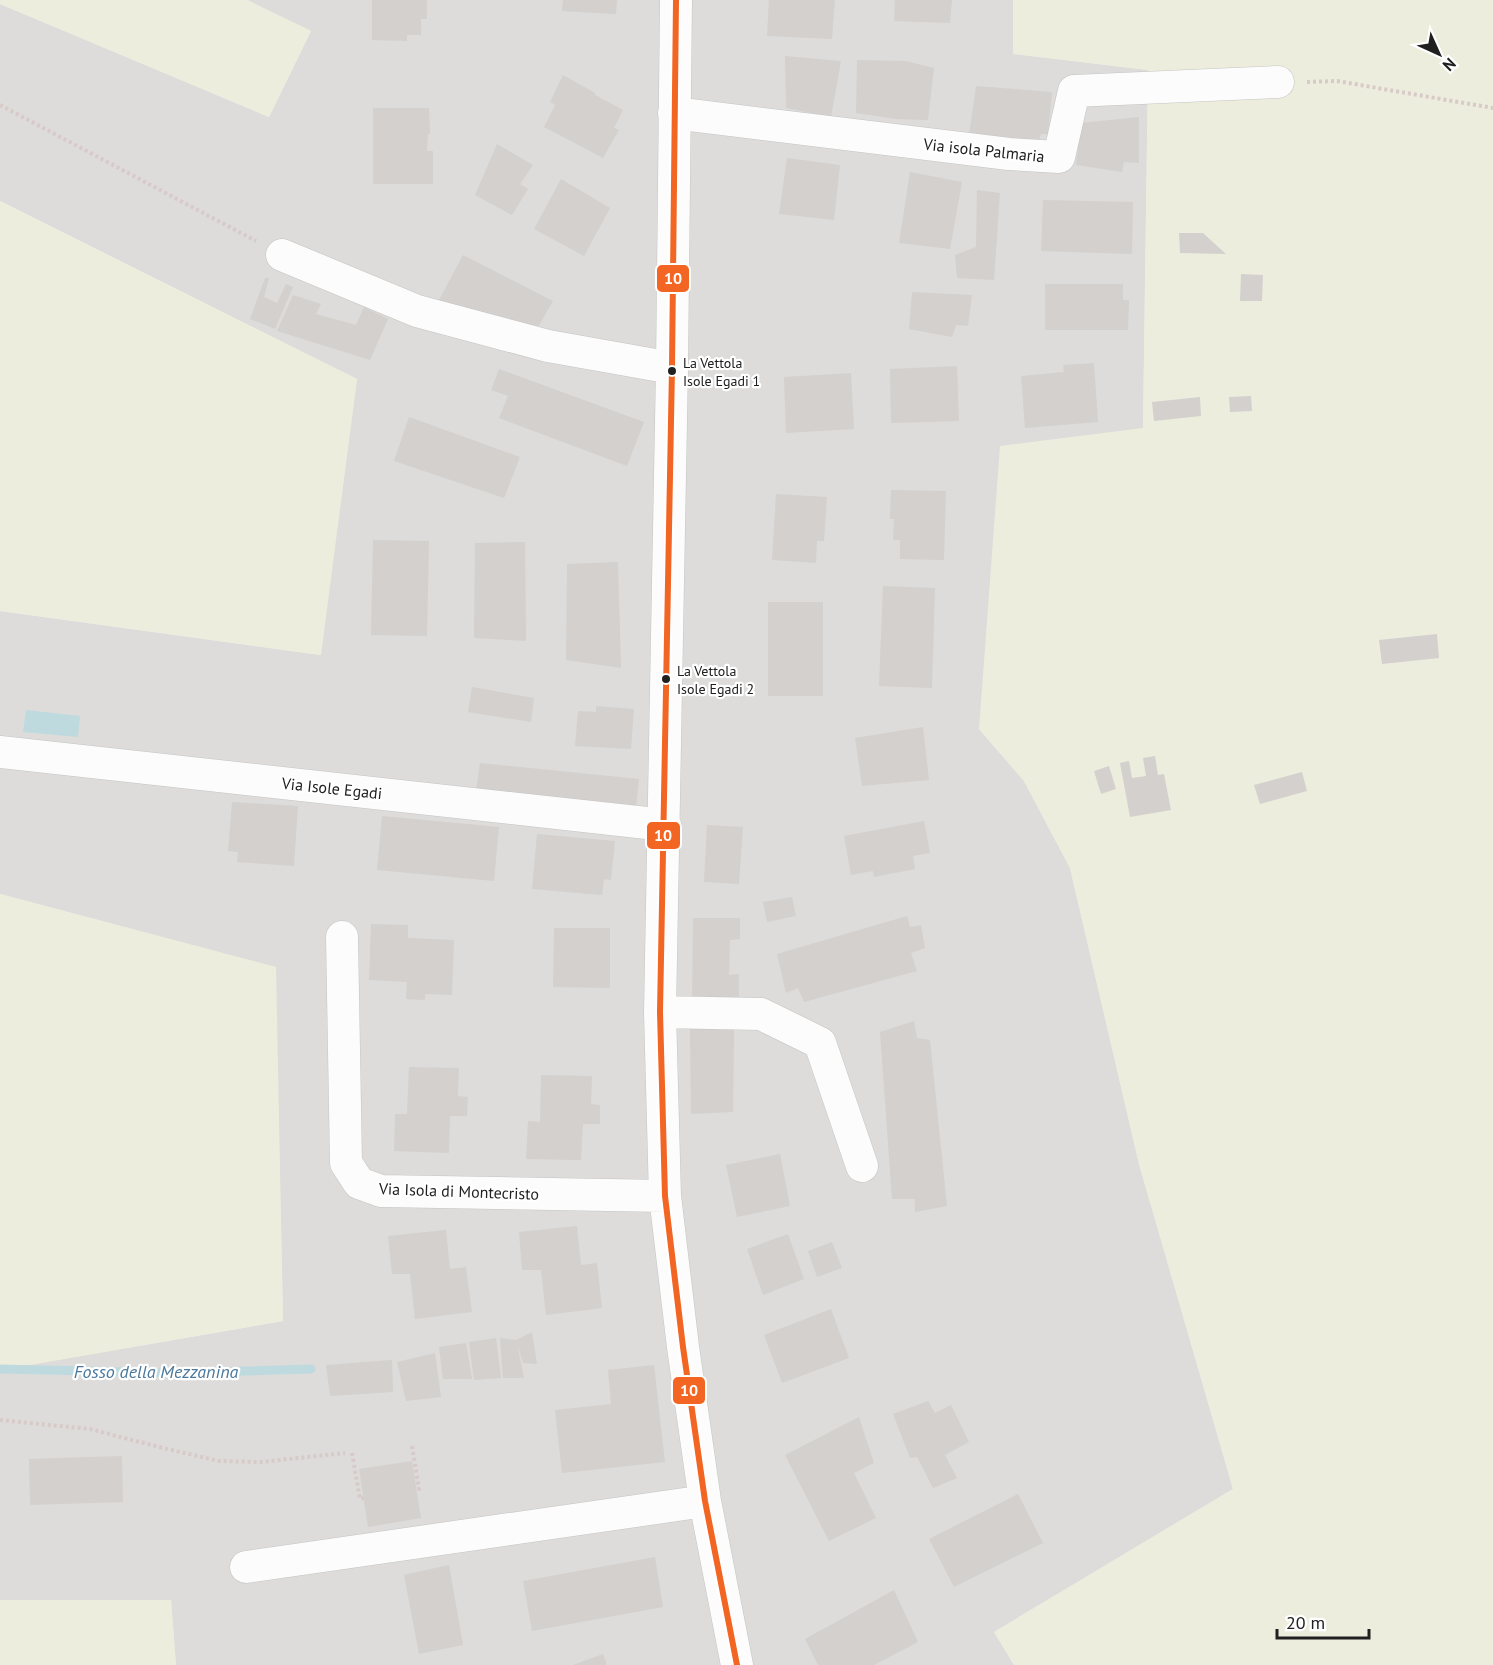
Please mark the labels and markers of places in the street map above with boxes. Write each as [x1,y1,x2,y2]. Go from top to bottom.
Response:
place label: La Vettola Isole Egadi 1 [683,354,760,390]
marker: La Vettola Isole Egadi 1 [666,365,678,377]
place label: La Vettola Isole Egadi 2 [677,662,754,698]
marker: La Vettola Isole Egadi 2 [660,673,672,685]

